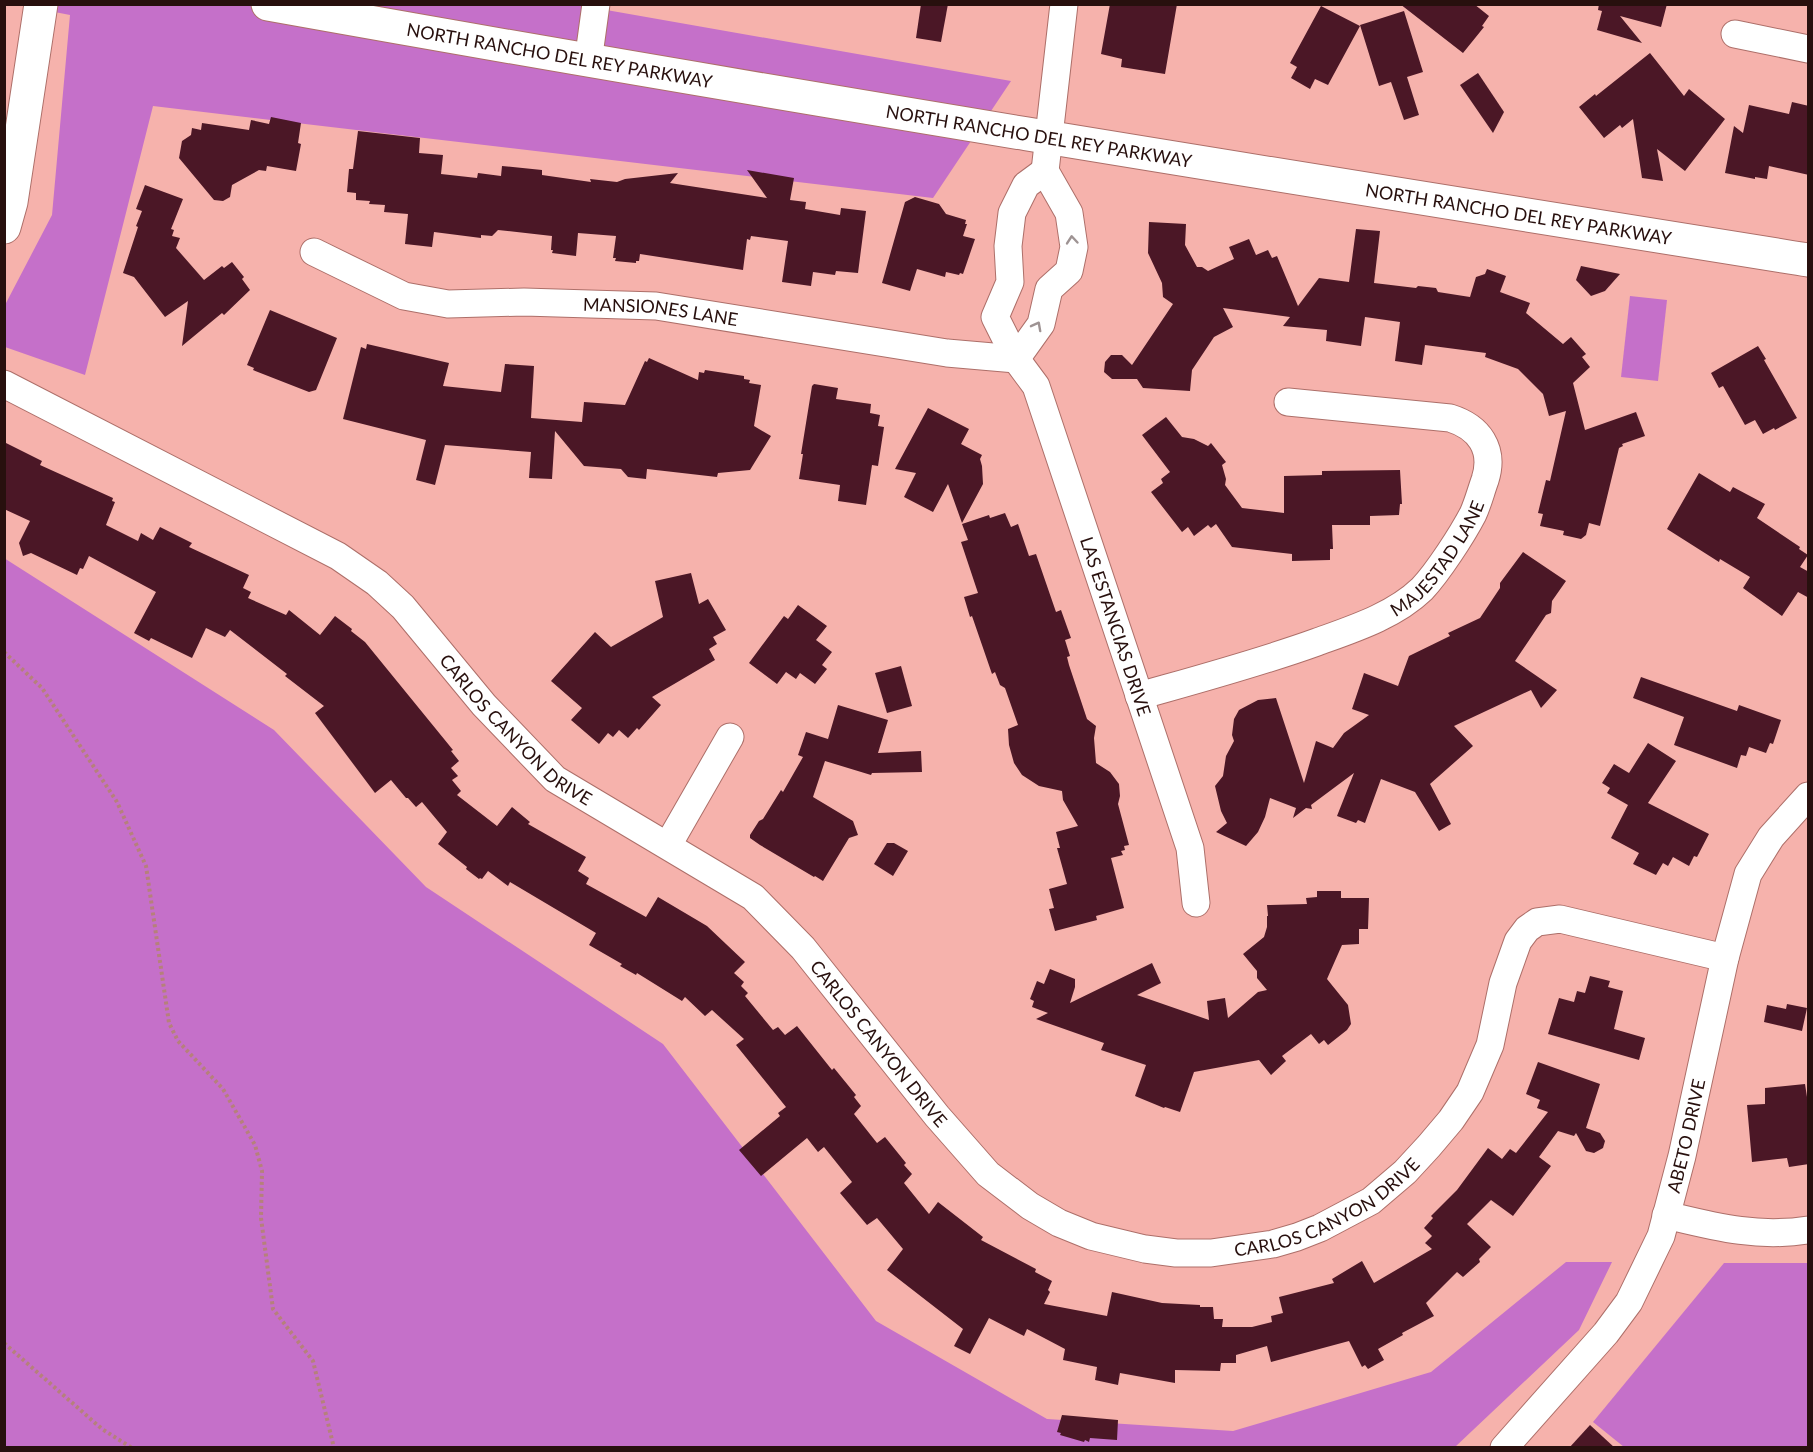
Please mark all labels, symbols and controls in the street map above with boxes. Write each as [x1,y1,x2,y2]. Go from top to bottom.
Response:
street label: NORTH RANCHO DEL REY PARKWAY [405,18,715,92]
street label: NORTH RANCHO DEL REY PARKWAY [884,100,1194,172]
street label: NORTH RANCHO DEL REY PARKWAY [1364,178,1674,249]
one-way arrow [1066,235,1079,245]
street label: MANSIONES LANE [583,293,740,330]
one-way arrow [1030,321,1042,332]
street label: MAJESTAD LANE [1386,497,1488,621]
street label: LAS ESTANCIAS DRIVE [1076,534,1156,719]
street label: CARLOS CANYON DRIVE [435,649,596,810]
street label: CARLOS CANYON DRIVE [806,956,952,1131]
street label: ABETO DRIVE [1662,1077,1709,1195]
street label: CARLOS CANYON DRIVE [1233,1153,1424,1261]

